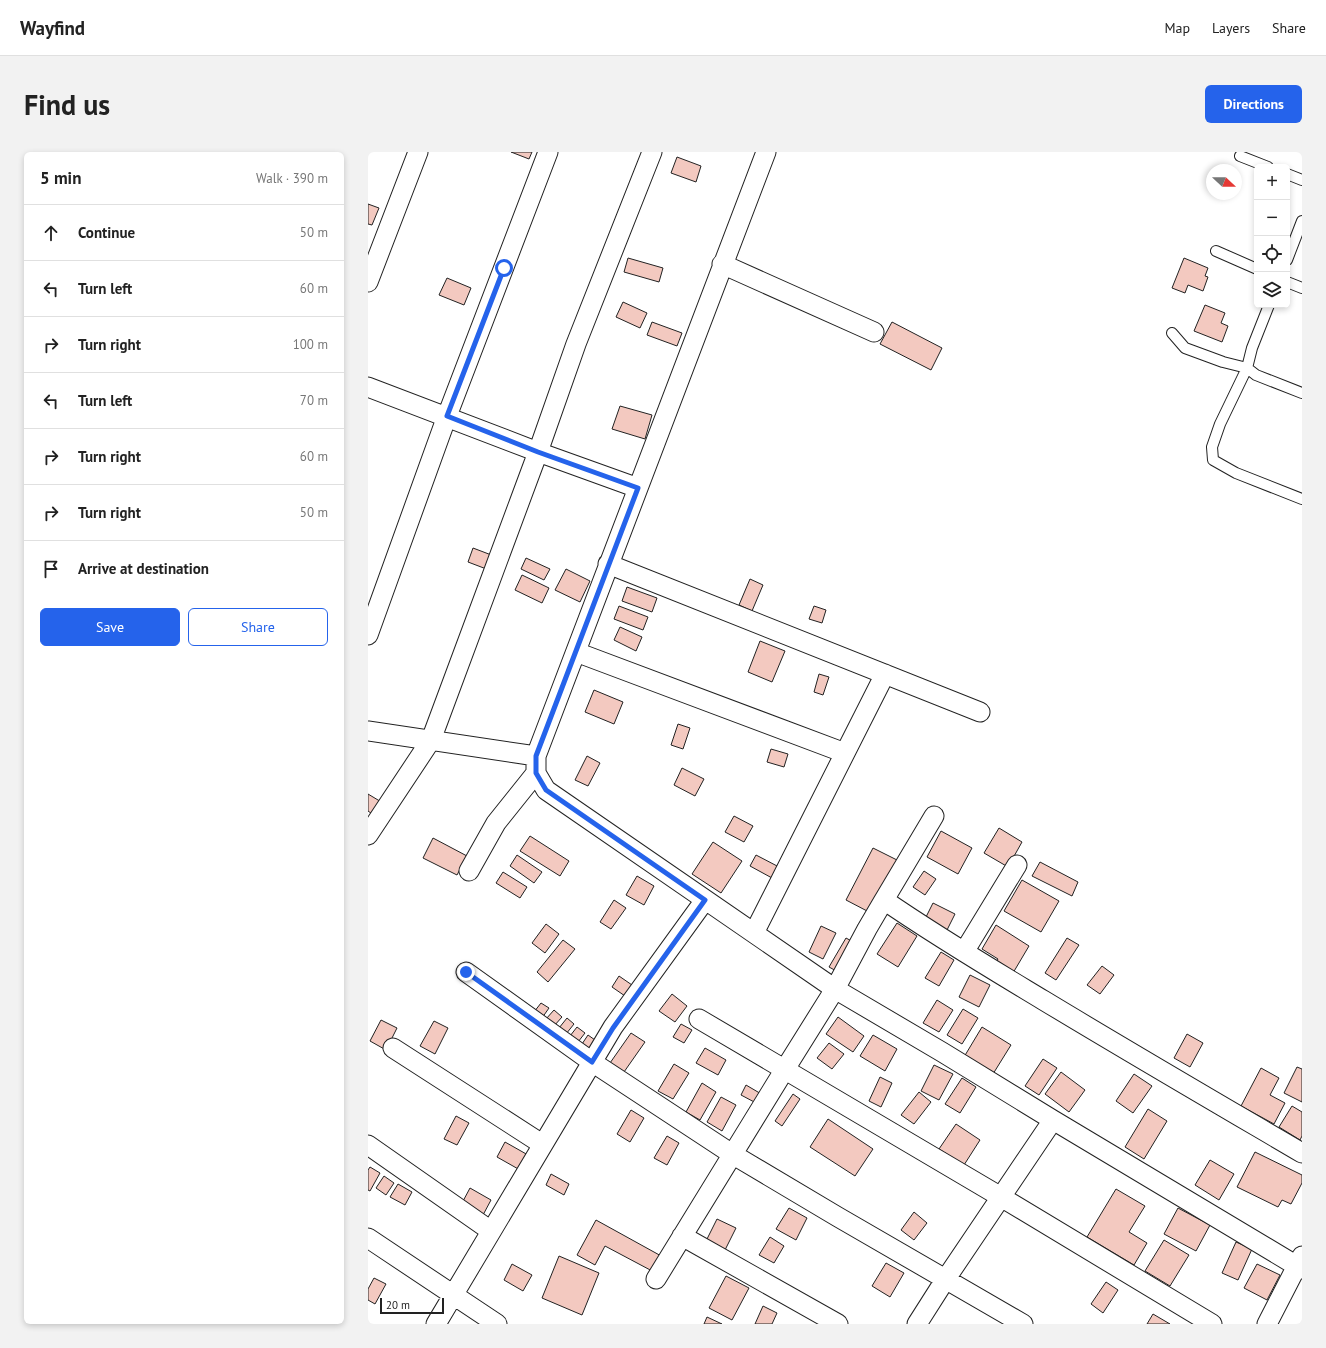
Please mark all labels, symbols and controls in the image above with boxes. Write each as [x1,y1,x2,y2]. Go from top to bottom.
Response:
text: Wayfind [20,16,85,40]
text: Map [1164,19,1190,37]
text: Layers [1212,19,1250,37]
text: Share [1272,19,1306,37]
button: Directions [1205,85,1302,123]
text: Find us [24,86,110,123]
north arrow [1206,164,1242,200]
map controls [1254,164,1290,308]
button: + [1254,164,1290,200]
text: 5 min [40,167,81,189]
text: Walk · 390 m [256,170,328,187]
button: − [1254,200,1290,236]
icon: ahead [40,222,62,244]
text: Continue [78,223,135,242]
text: 50 m [300,224,328,241]
button: locate [1254,236,1290,272]
route start [495,259,513,277]
button: layers [1254,272,1290,308]
icon: left [40,278,62,300]
text: Turn left [78,279,132,298]
text: 60 m [300,280,328,297]
icon: right [40,334,62,356]
text: Turn right [78,335,141,354]
text: 100 m [293,336,328,353]
icon: left [40,390,62,412]
text: Turn left [78,391,132,410]
text: 70 m [300,392,328,409]
icon: right [40,446,62,468]
text: Turn right [78,447,141,466]
text: 60 m [300,448,328,465]
icon: right [40,502,62,524]
text: Turn right [78,503,141,522]
text: 50 m [300,504,328,521]
icon: arrive [40,558,62,580]
text: Arrive at destination [78,559,209,578]
button: Save [40,608,180,646]
button: Share [188,608,328,646]
route end [457,963,475,981]
scale bar [380,1296,444,1315]
text: 20 m [386,1298,410,1312]

